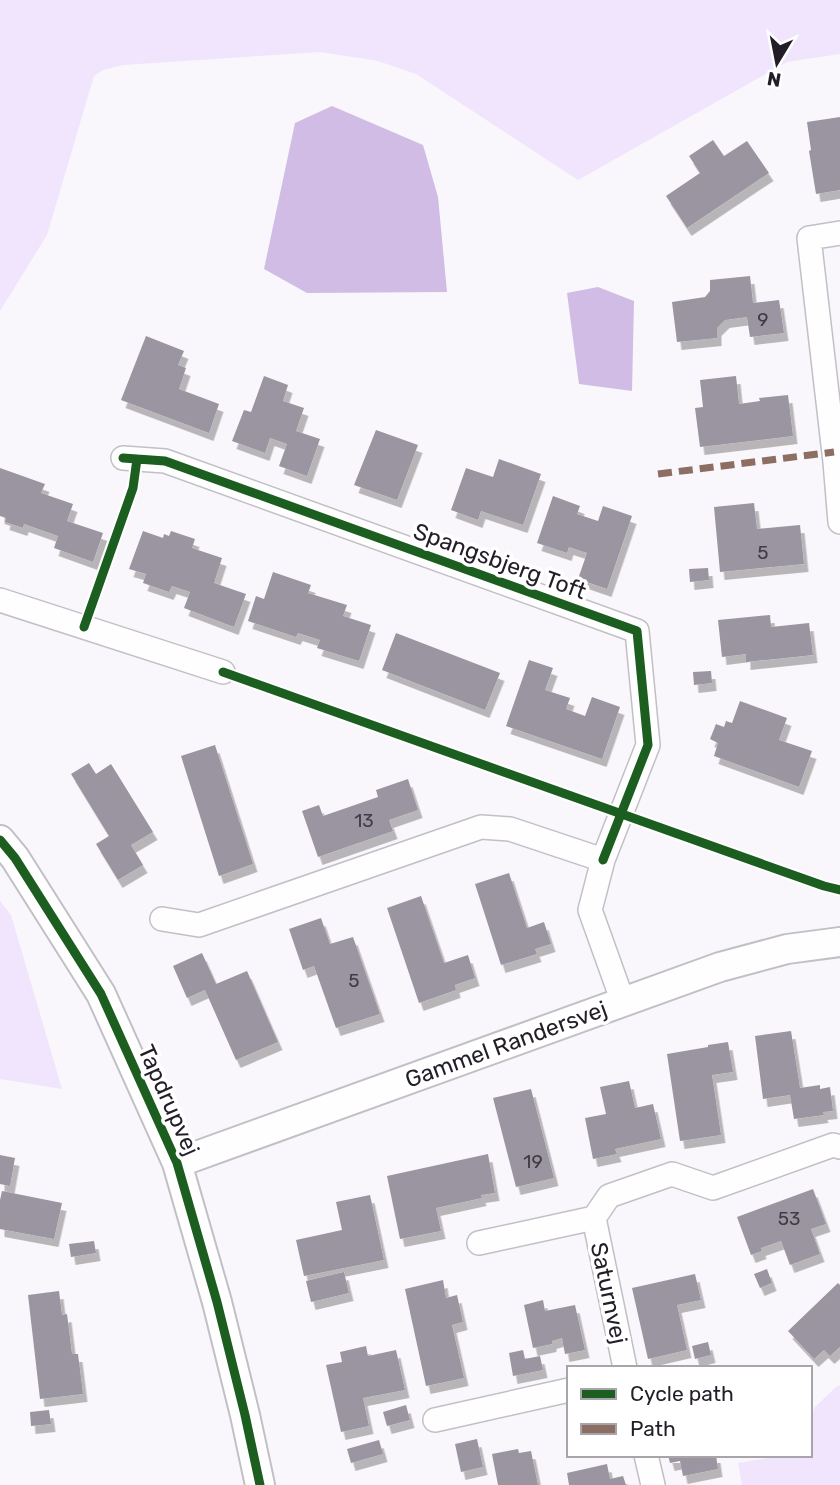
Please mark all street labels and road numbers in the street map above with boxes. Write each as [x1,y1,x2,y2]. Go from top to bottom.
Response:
street label: Spangsbjerg Toft [410,517,590,605]
street label: Gammel Randersvej [401,994,611,1094]
street label: Tapdrupvej [132,1040,206,1160]
street label: Saturnvej [585,1240,633,1346]

